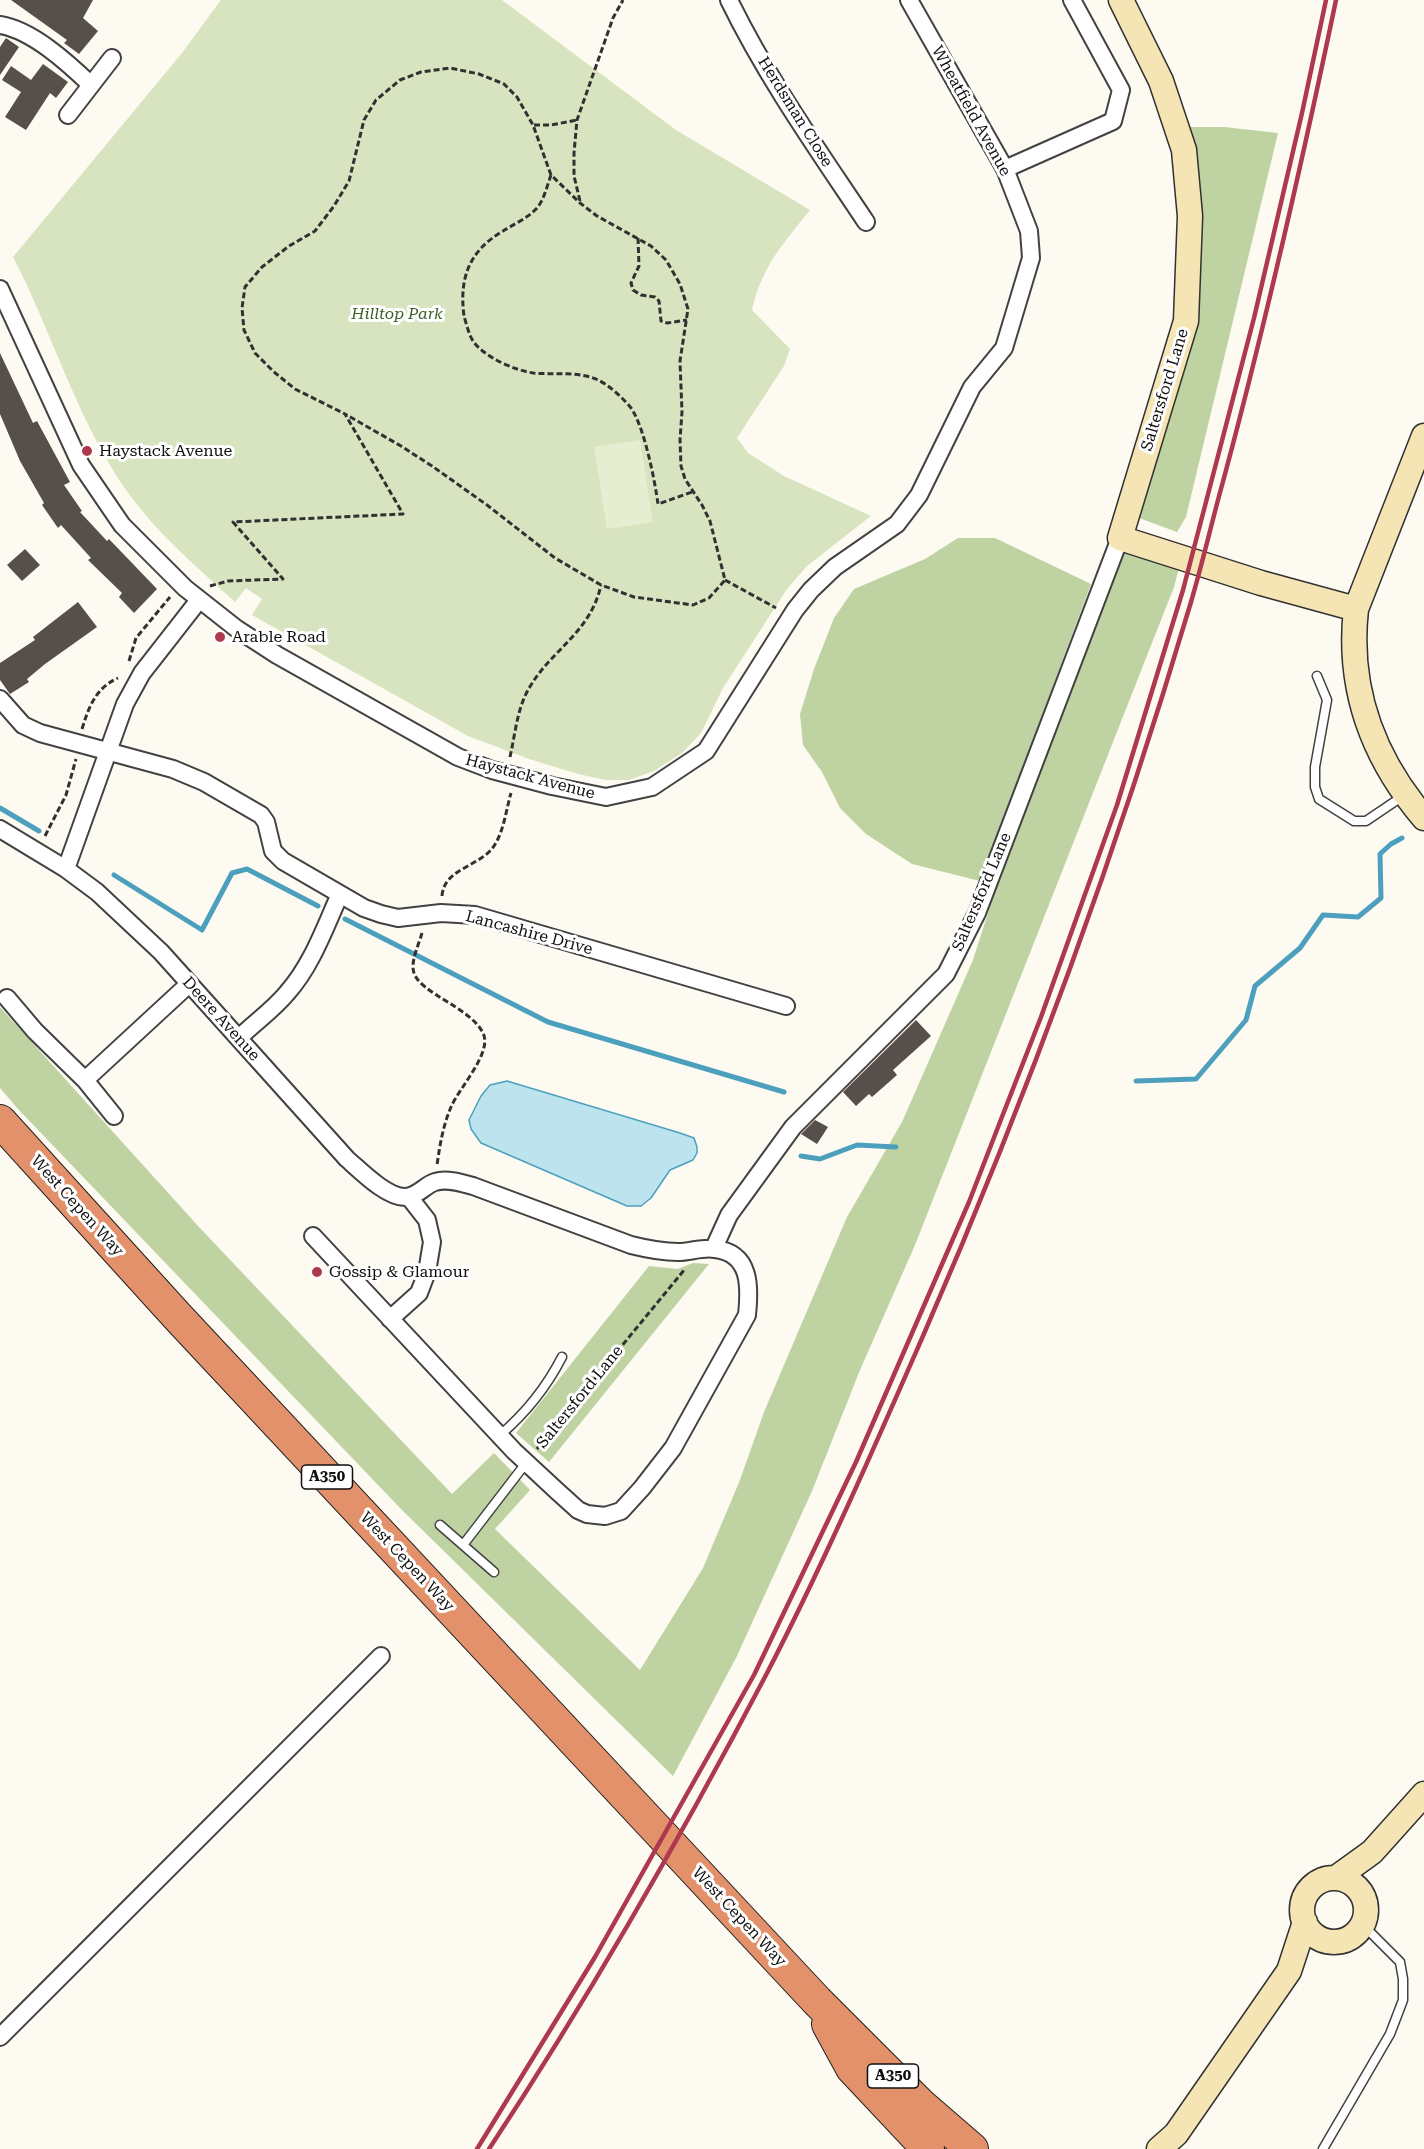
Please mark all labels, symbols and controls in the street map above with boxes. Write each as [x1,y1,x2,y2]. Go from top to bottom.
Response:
street label: Wheatfield Avenue [927,42,1015,180]
street label: Herdsman Close [753,53,837,171]
park label: Hilltop Park [351,304,443,324]
street label: Saltersford Lane [1137,327,1193,453]
place label: Haystack Avenue [99,441,232,461]
marker: Haystack Avenue [80,444,94,458]
place label: Arable Road [232,627,326,647]
marker: Arable Road [213,630,227,644]
street label: Haystack Avenue [463,750,597,804]
street label: Saltersford Lane [948,830,1016,954]
street label: Lancashire Drive [463,907,595,959]
street label: Deere Avenue [178,973,264,1065]
street label: West Cepen Way [27,1152,127,1260]
place label: Gossip & Glamour [329,1262,469,1282]
marker: Gossip & Glamour [310,1265,324,1279]
street label: Saltersford Lane [533,1342,627,1452]
road number: A350 [302,1465,352,1489]
street label: West Cepen Way [356,1508,458,1616]
street label: West Cepen Way [688,1863,790,1971]
road number: A350 [868,2064,918,2088]

